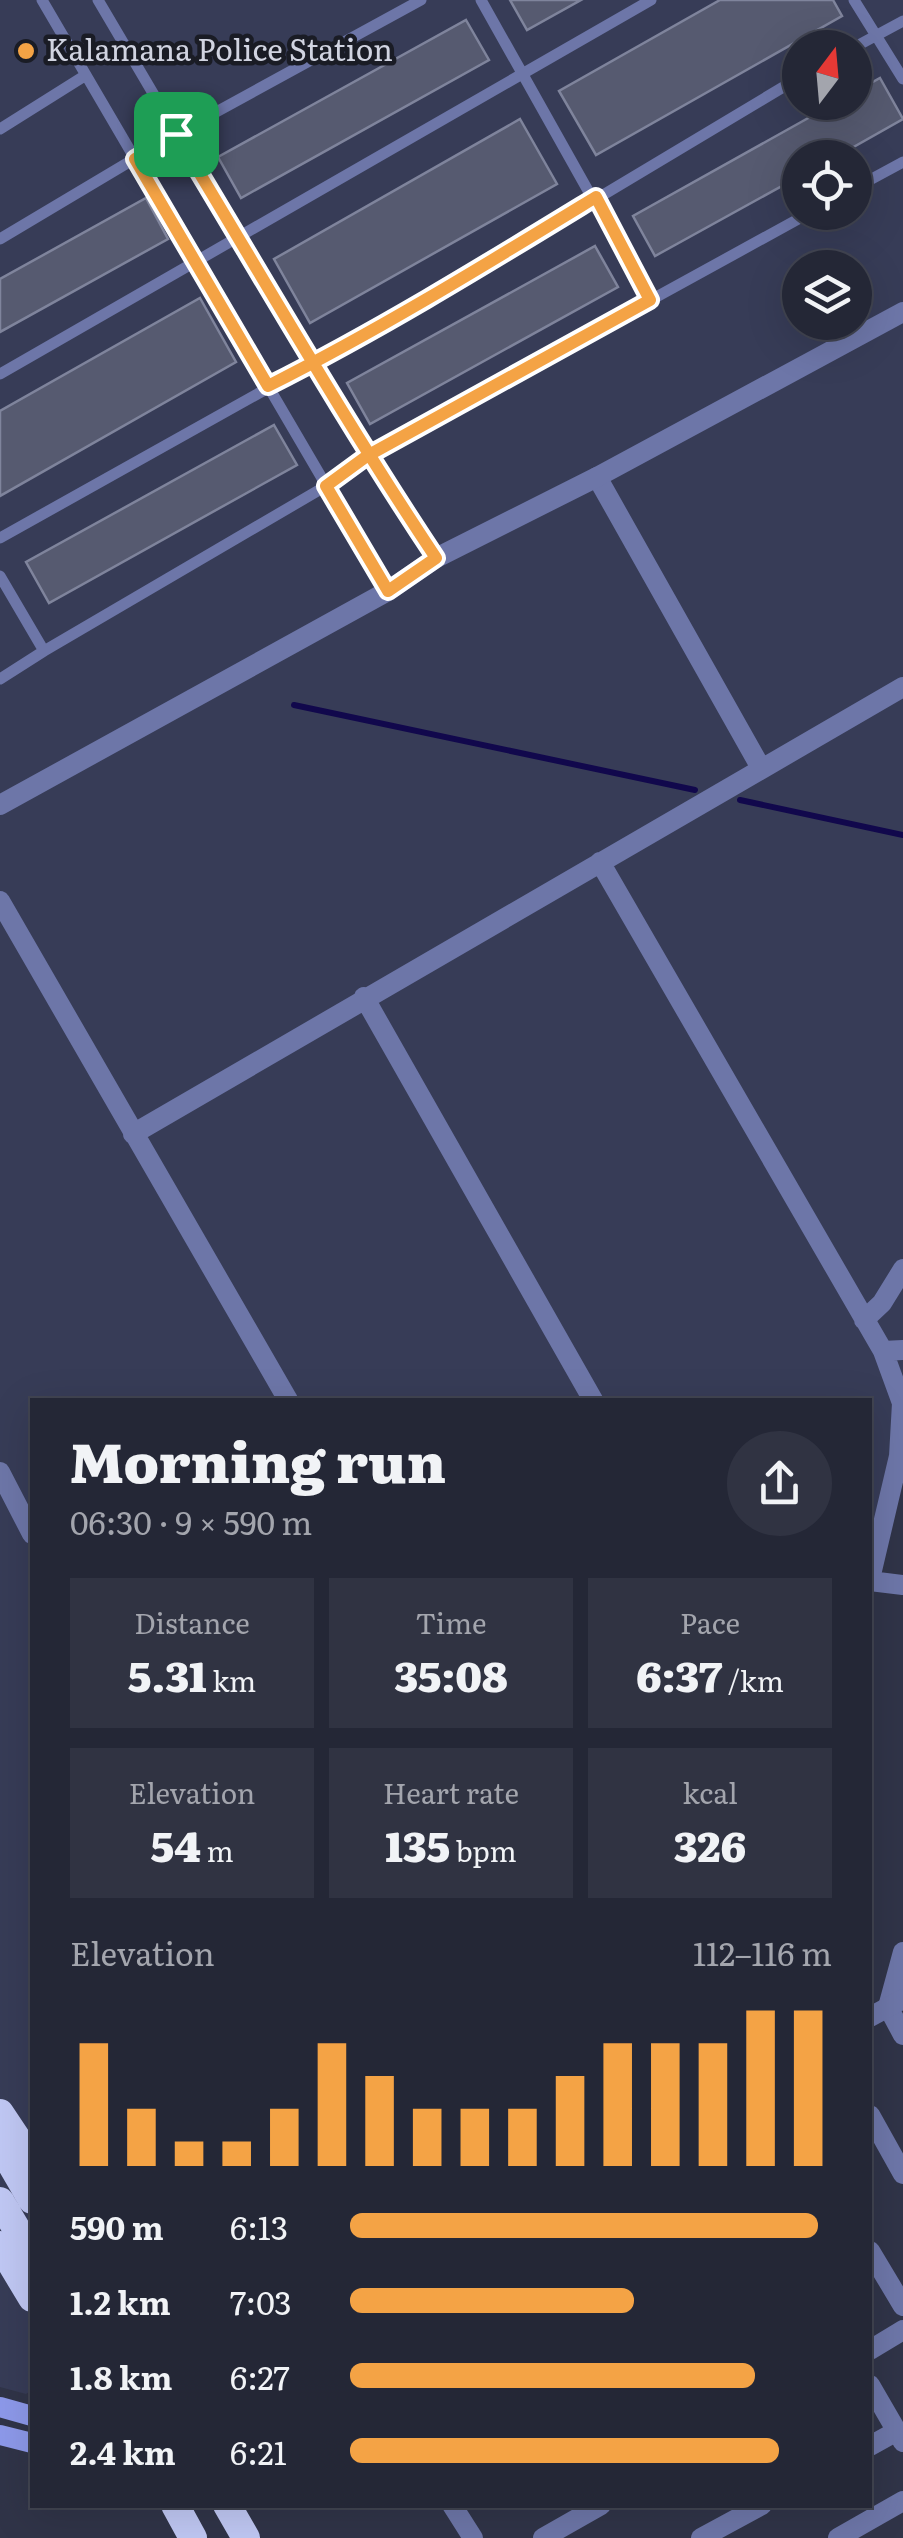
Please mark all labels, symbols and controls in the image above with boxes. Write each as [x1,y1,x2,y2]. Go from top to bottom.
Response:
place label: Kalamana Police Station [46,26,393,70]
north arrow [782,30,872,120]
map controls [782,30,872,340]
marker: Kalamana Police Station [15,40,37,62]
pin [134,92,219,177]
icon: arrive [149,107,204,162]
button: locate [782,140,872,230]
button: layers [782,250,872,340]
text: Morning run [70,1418,446,1500]
button: share [727,1431,832,1536]
text: 06:30 · 9 × 590 m [70,1497,312,1545]
text: Distance [134,1601,250,1643]
text: Time [415,1601,487,1643]
text: Pace [680,1601,740,1643]
text: 5.31 [128,1643,207,1705]
text: 35:08 [394,1643,508,1705]
text: 6:37 [636,1643,722,1705]
text: km [207,1659,256,1701]
text: /km [722,1659,784,1701]
text: Elevation [129,1771,255,1813]
text: Heart rate [383,1771,519,1813]
text: kcal [682,1771,738,1813]
text: 54 [150,1813,201,1875]
text: 135 [385,1813,450,1875]
text: 326 [674,1813,746,1875]
text: m [201,1829,234,1871]
text: bpm [450,1829,517,1871]
text: Elevation [70,1928,215,1976]
text: 112–116 m [693,1928,832,1976]
text: 590 m [70,2202,164,2250]
text: 6:13 [230,2202,288,2250]
text: 1.2 km [70,2277,171,2325]
text: 7:03 [230,2277,292,2325]
text: 1.8 km [70,2352,172,2400]
text: 6:27 [230,2352,290,2400]
text: 2.4 km [70,2427,176,2475]
text: 6:21 [230,2427,287,2475]

